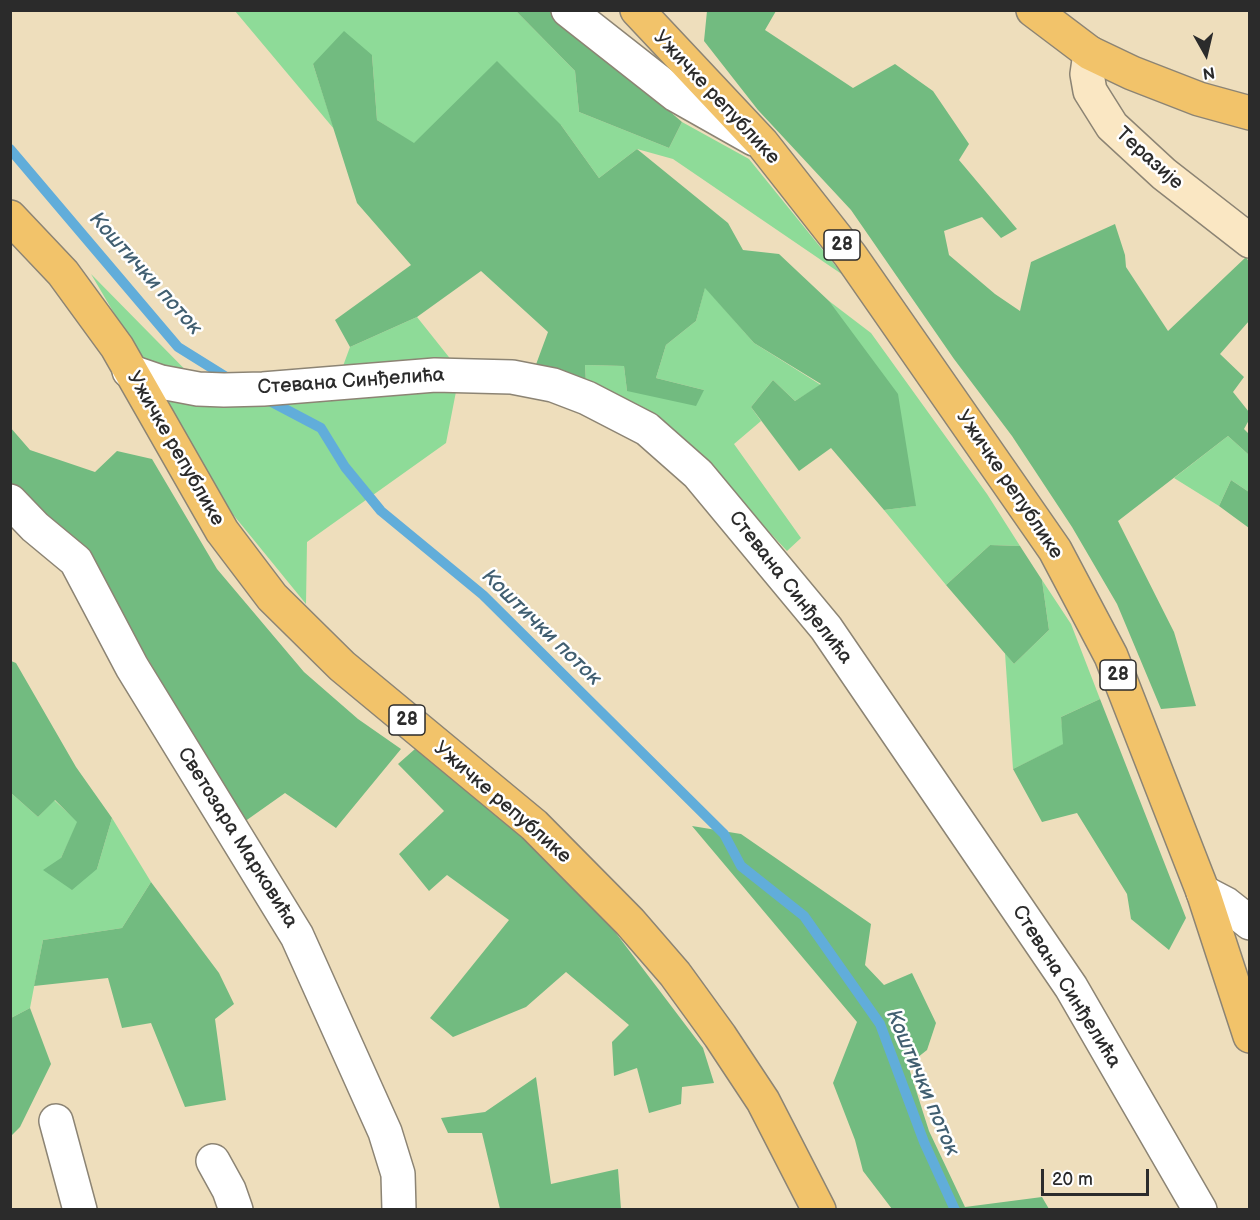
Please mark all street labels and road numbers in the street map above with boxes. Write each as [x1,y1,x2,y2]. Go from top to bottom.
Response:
street label: Ужичке републике [648,26,784,170]
street label: Теразије [1110,123,1188,195]
road number: 28 [824,230,860,260]
street label: Стевана Синђелића [257,364,445,400]
street label: Ужичке републике [121,368,229,530]
street label: Ужичке републике [950,406,1068,564]
street label: Стевана Синђелића [723,507,857,669]
road number: 28 [1100,660,1136,690]
road number: 28 [389,705,425,735]
street label: Ужичке републике [428,737,576,869]
street label: Светозара Марковића [172,743,302,933]
street label: Стевана Синђелића [1006,901,1126,1073]

